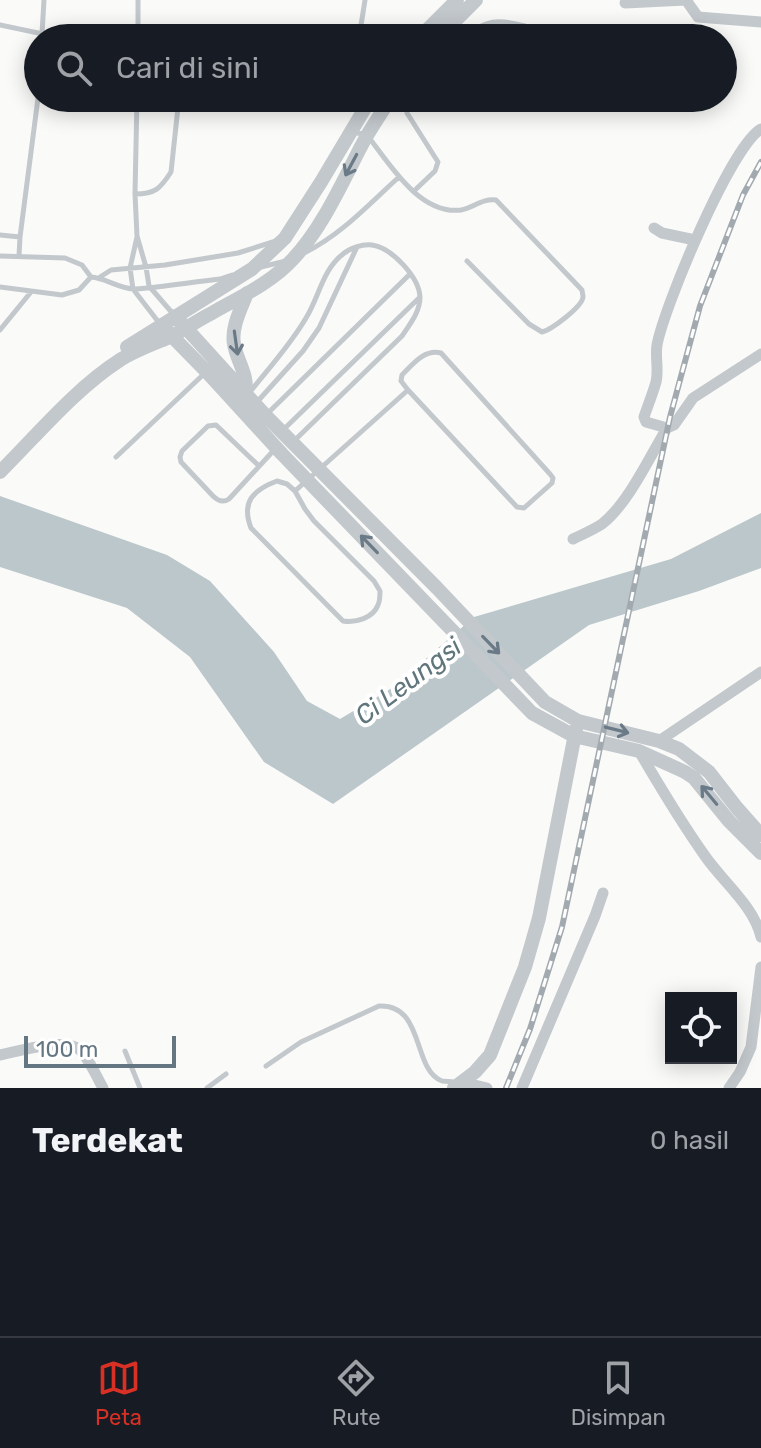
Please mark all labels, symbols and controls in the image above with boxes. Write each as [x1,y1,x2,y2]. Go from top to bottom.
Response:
search box [24,24,737,112]
icon: search [52,46,96,90]
text: Cari di sini [116,50,259,86]
one-way arrow [343,153,359,176]
one-way arrow [229,330,244,356]
one-way arrow [360,534,378,554]
water label: Ci Leungsi [349,631,468,731]
one-way arrow [481,635,500,655]
one-way arrow [603,724,629,739]
one-way arrow [700,786,718,806]
map controls [665,992,737,1064]
button: locate [665,992,737,1064]
scale bar [24,1032,176,1068]
text: 100 m [36,1036,98,1063]
text: Terdekat [32,1120,183,1161]
text: 0 hasil [650,1125,729,1156]
tab: Peta [95,1356,142,1431]
tab: Rute [332,1356,381,1431]
tab: Disimpan [571,1356,666,1431]

